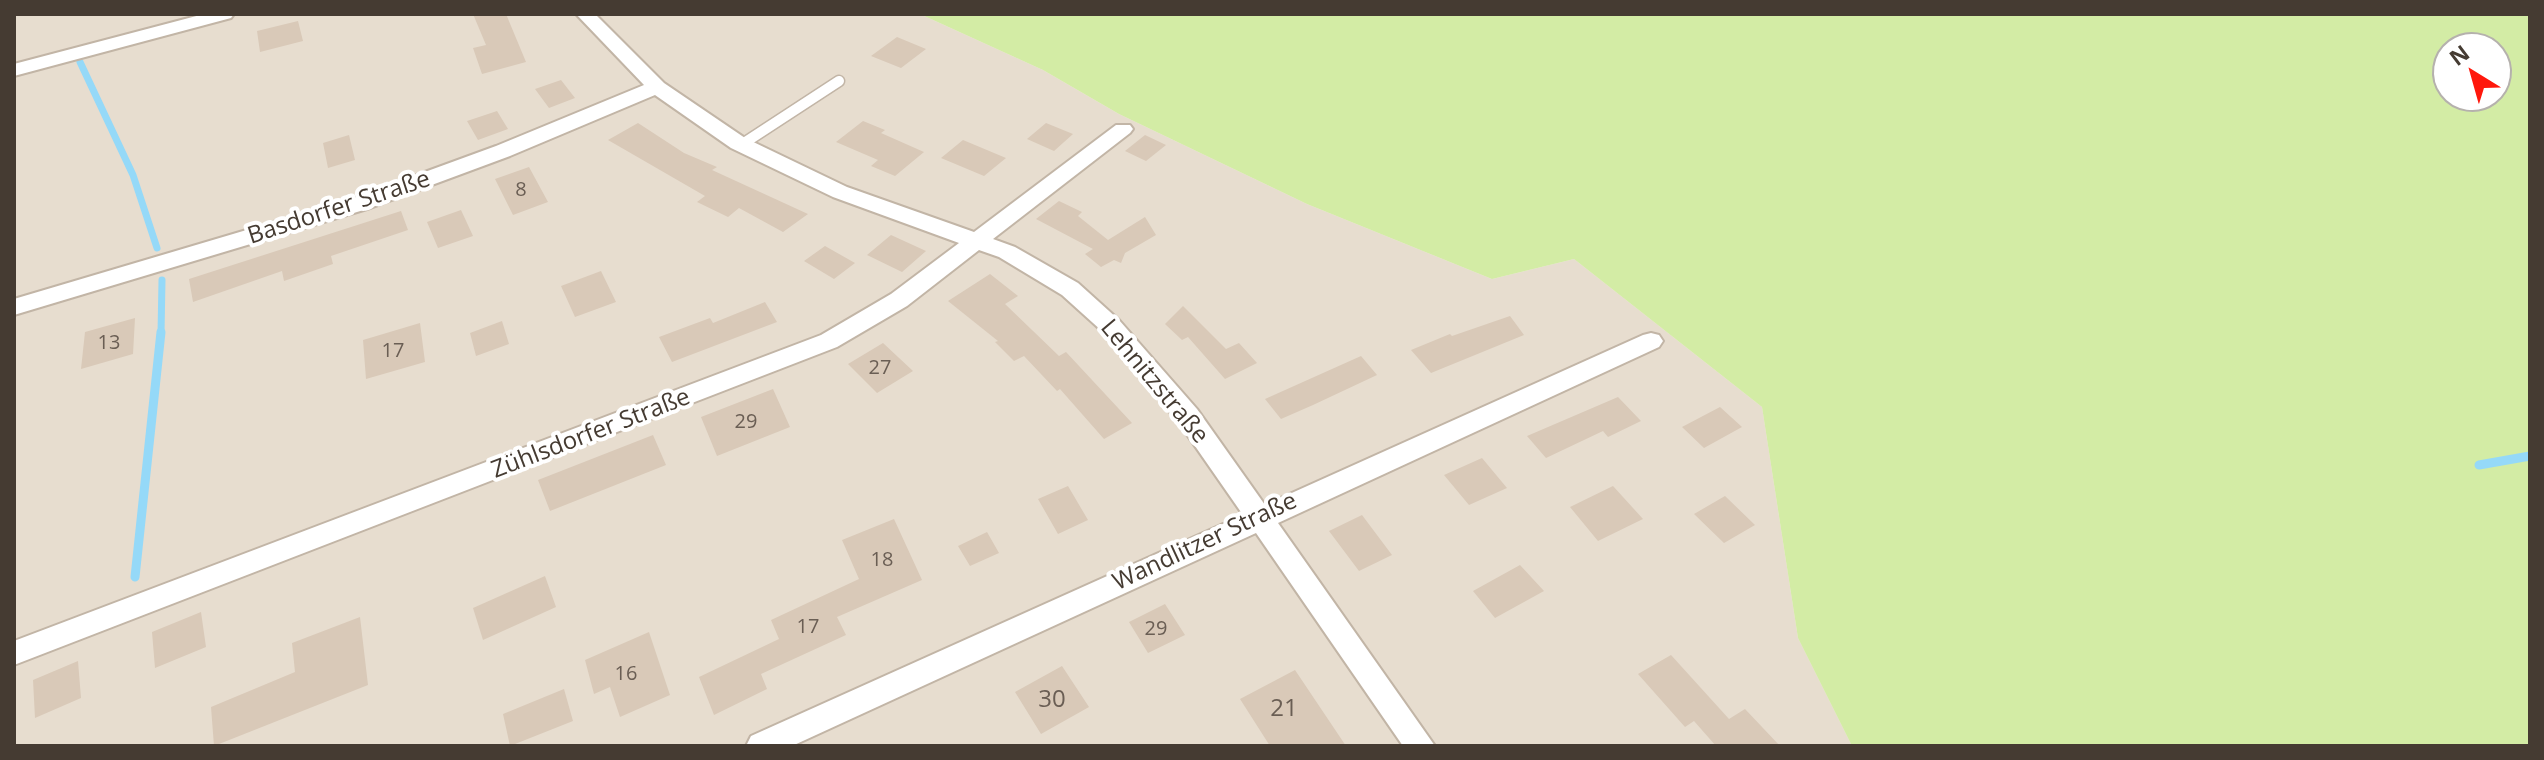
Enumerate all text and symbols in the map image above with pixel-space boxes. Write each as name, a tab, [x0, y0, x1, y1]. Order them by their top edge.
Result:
north arrow	[2432, 32, 2512, 112]
text: N	[2443, 37, 2475, 72]
street label: Basdorfer Straße	[244, 165, 434, 251]
house number: 8	[515, 178, 527, 202]
street label: Lehnitzstraße	[1094, 314, 1214, 450]
house number: 13	[98, 331, 120, 355]
house number: 17	[382, 339, 404, 363]
house number: 27	[869, 356, 891, 380]
street label: Zühlsdorfer Straße	[488, 383, 694, 485]
house number: 29	[735, 410, 757, 434]
street label: Wandlitzer Straße	[1108, 487, 1302, 597]
house number: 18	[871, 548, 893, 572]
house number: 17	[797, 615, 819, 639]
house number: 29	[1145, 617, 1167, 641]
house number: 16	[615, 662, 637, 686]
house number: 30	[1038, 686, 1066, 714]
house number: 21	[1270, 695, 1298, 723]

